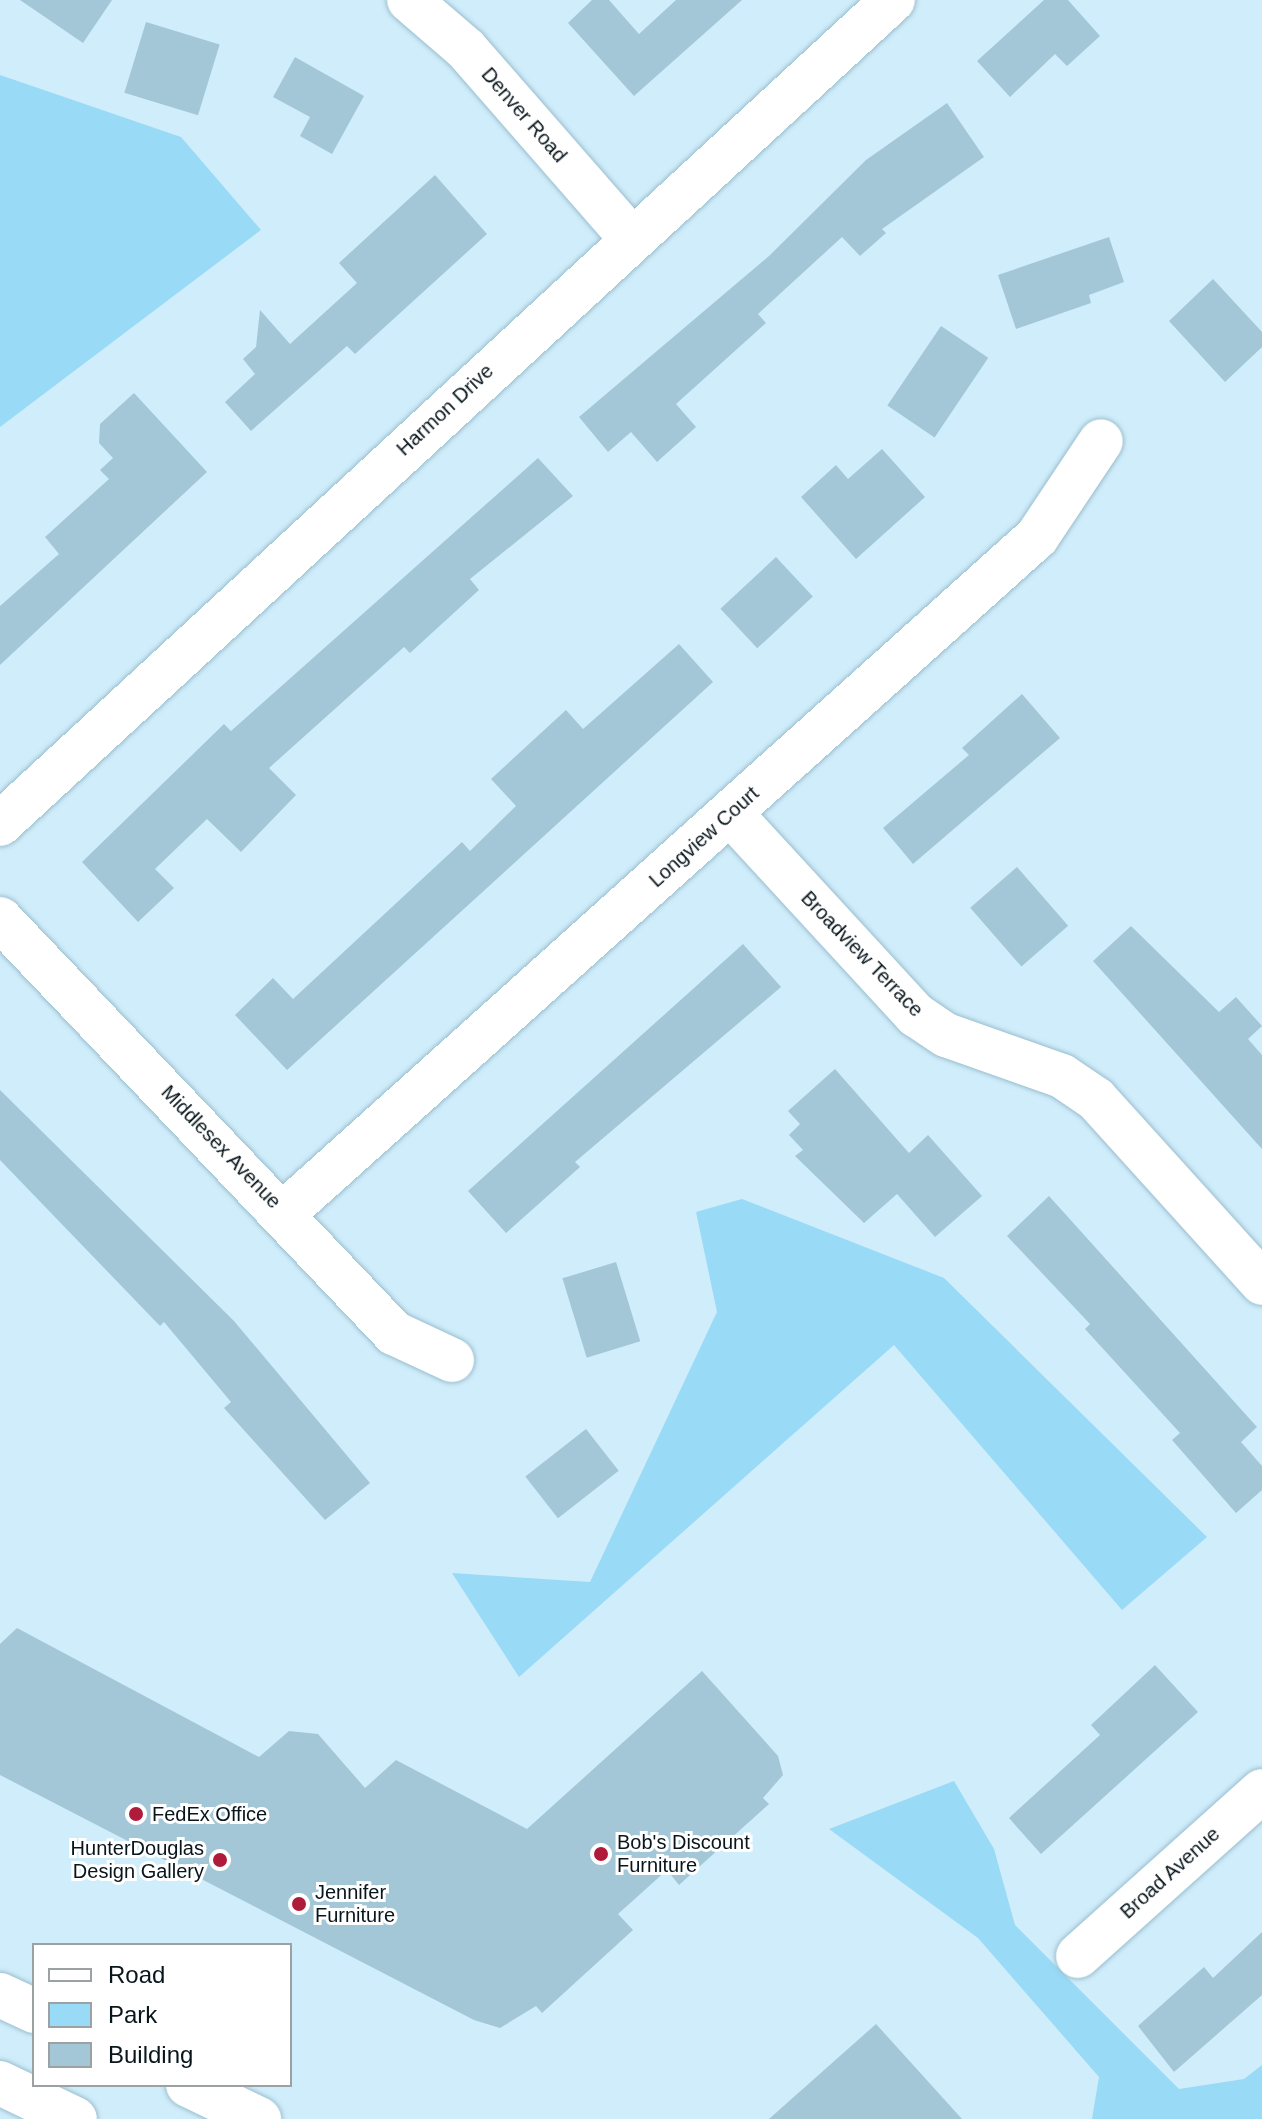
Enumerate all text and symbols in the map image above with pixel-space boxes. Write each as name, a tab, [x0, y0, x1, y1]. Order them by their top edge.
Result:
street label: Denver Road	[476, 63, 572, 167]
street label: Harmon Drive	[392, 359, 498, 461]
street label: Longview Court	[644, 782, 764, 892]
street label: Broadview Terrace	[796, 886, 928, 1022]
street label: Middlesex Avenue	[156, 1080, 286, 1214]
place label: FedEx Office	[152, 1802, 267, 1826]
marker: FedEx Office	[127, 1805, 145, 1823]
street label: Broad Avenue	[1115, 1822, 1225, 1924]
place label: Bob's Discount Furniture	[617, 1830, 750, 1877]
place label: HunterDouglas Design Gallery	[71, 1836, 204, 1883]
marker: Bob's Discount Furniture	[592, 1845, 610, 1863]
marker: HunterDouglas Design Gallery	[211, 1851, 229, 1869]
place label: Jennifer Furniture	[315, 1880, 395, 1927]
marker: Jennifer Furniture	[290, 1895, 308, 1913]
legend	[32, 1943, 292, 2087]
text: Road	[108, 1961, 165, 1988]
text: Park	[108, 2001, 157, 2028]
text: Building	[108, 2041, 193, 2068]

